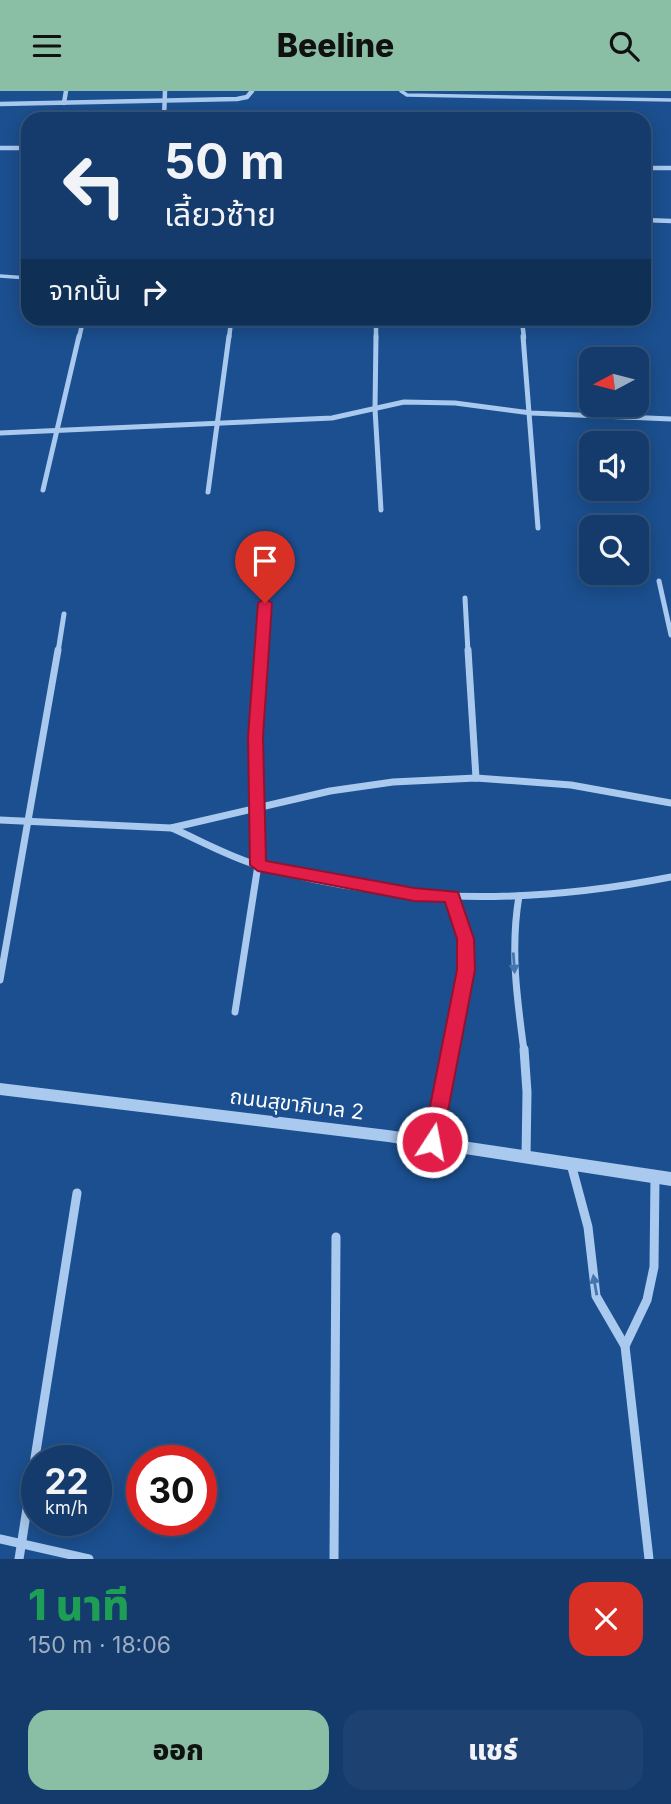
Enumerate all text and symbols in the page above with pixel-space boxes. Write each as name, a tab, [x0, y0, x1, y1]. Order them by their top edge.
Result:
text: Beeline	[277, 26, 394, 65]
icon: menu	[28, 27, 66, 65]
icon: search	[605, 27, 643, 65]
text: 50 m	[164, 132, 285, 191]
icon: left	[49, 140, 140, 231]
text: เลี้ยวซ้าย	[164, 195, 276, 234]
icon: right	[135, 273, 173, 311]
text: จากนั้น	[49, 275, 121, 306]
north arrow	[579, 347, 649, 417]
map controls	[579, 347, 649, 585]
button: sound	[579, 431, 649, 501]
button: search	[579, 515, 649, 585]
pin	[235, 531, 295, 603]
icon: arrive	[246, 542, 284, 580]
one-way arrow	[509, 953, 520, 975]
street label: ถนนสุขาภิบาล 2	[228, 1083, 366, 1126]
position arrow	[395, 1105, 469, 1179]
one-way arrow	[589, 1274, 600, 1296]
speed limit sign: 30	[126, 1445, 217, 1536]
text: 22	[44, 1460, 89, 1502]
text: km/h	[45, 1497, 88, 1518]
text: 1 นาที	[28, 1579, 129, 1630]
button: close	[569, 1582, 643, 1656]
text: 150 m · 18:06	[28, 1631, 171, 1659]
button: ออก	[28, 1710, 329, 1790]
button: แชร์	[343, 1710, 643, 1790]

